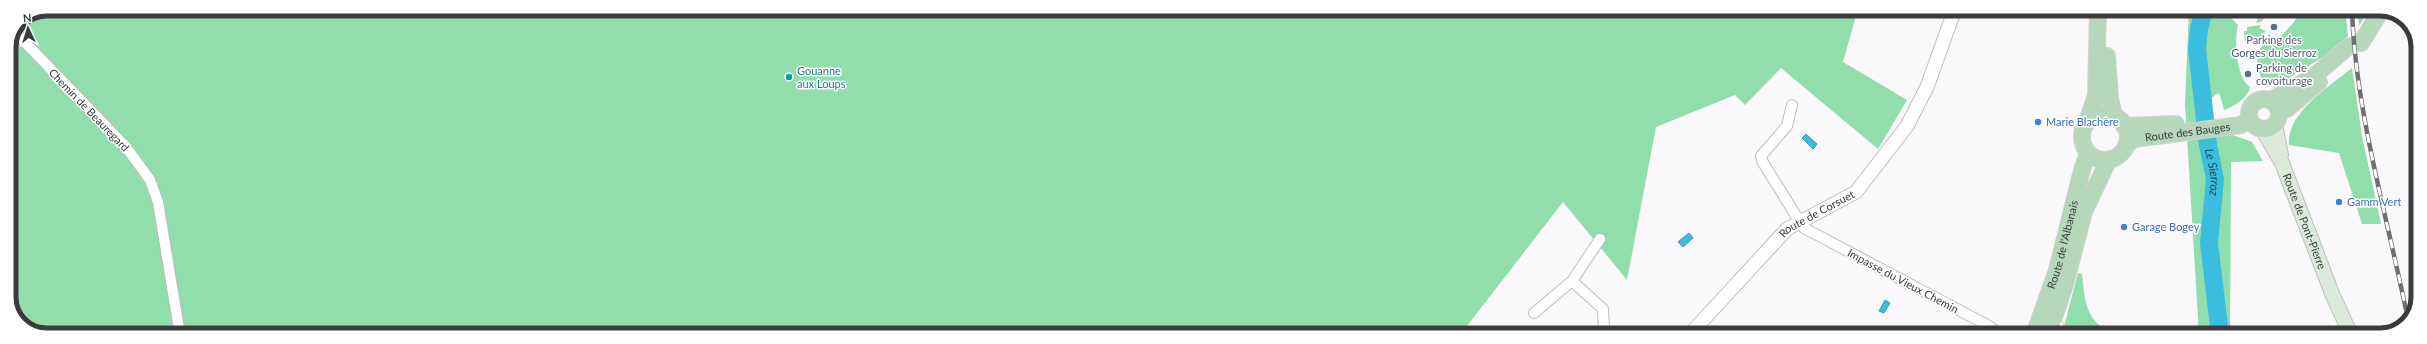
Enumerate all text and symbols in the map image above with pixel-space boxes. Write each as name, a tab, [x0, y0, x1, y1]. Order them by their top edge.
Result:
north arrow	[8, 8, 48, 48]
text: N	[23, 11, 32, 24]
marker: Parking des Gorges du Sierroz	[2269, 22, 2279, 32]
place label: Parking des Gorges du Sierroz	[2231, 33, 2317, 59]
place label: Parking de covoiturage	[2256, 61, 2313, 87]
place label: Gouanne aux Loups	[797, 64, 846, 90]
street label: Chemin de Beauregard	[47, 66, 132, 154]
marker: Parking de covoiturage	[2243, 69, 2253, 79]
marker: Gouanne aux Loups	[784, 72, 794, 82]
place label: Marie Blachère	[2046, 115, 2119, 128]
marker: Marie Blachère	[2033, 117, 2043, 127]
street label: Route des Bauges	[2144, 119, 2231, 144]
water label: Le Sierroz	[2202, 147, 2223, 197]
street label: Route de Pont-Pierre	[2281, 171, 2329, 271]
street label: Route de Corsuet	[1776, 187, 1856, 240]
place label: Gamm Vert	[2347, 195, 2401, 208]
marker: Gamm Vert	[2334, 197, 2344, 207]
street label: Route de l'Albanais	[2044, 199, 2080, 290]
place label: Garage Bogey	[2132, 220, 2200, 233]
marker: Garage Bogey	[2119, 222, 2129, 232]
street label: Impasse du Vieux Chemin	[1845, 246, 1961, 315]

